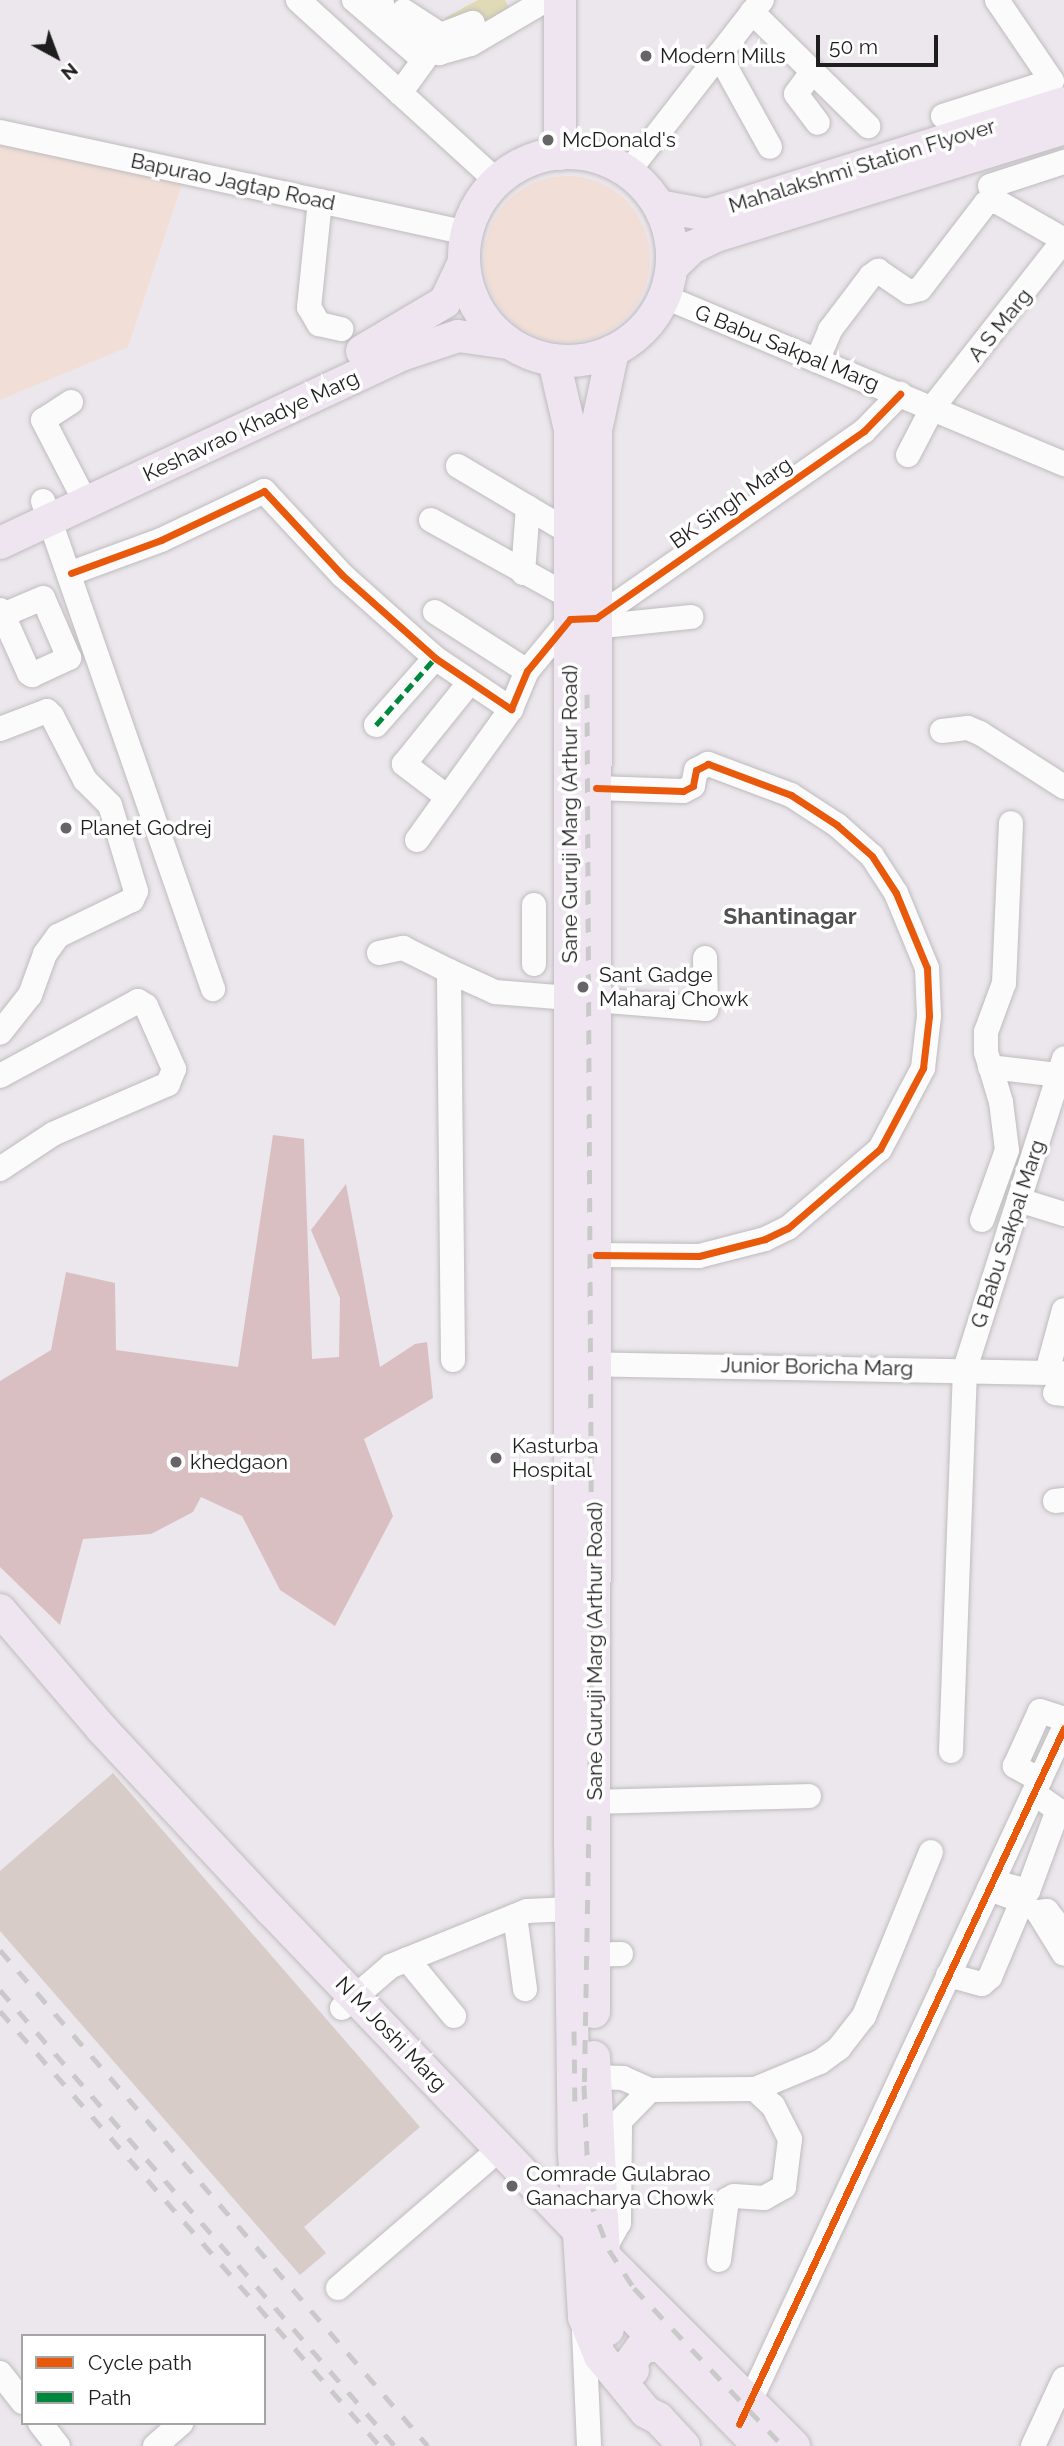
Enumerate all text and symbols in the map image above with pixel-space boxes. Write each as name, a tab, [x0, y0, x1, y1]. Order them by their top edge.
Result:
north arrow	[21, 21, 91, 91]
scale bar	[819, 21, 942, 65]
text: 50 m	[829, 34, 878, 59]
place label: Modern Mills	[660, 43, 786, 69]
marker: Modern Mills	[638, 48, 654, 64]
text: N	[57, 59, 82, 85]
street label: Mahalakshmi Station Flyover	[726, 113, 998, 219]
place label: McDonald's	[562, 127, 676, 153]
marker: McDonald's	[540, 132, 556, 148]
street label: Bapurao Jagtap Road	[128, 148, 338, 216]
street label: A S Marg	[963, 283, 1037, 367]
street label: G Babu Sakpal Marg	[691, 299, 883, 397]
street label: Keshavrao Khadye Marg	[139, 365, 363, 487]
street label: BK Singh Marg	[665, 452, 797, 554]
street label: Sane Guruji Marg (Arthur Road)	[557, 665, 583, 963]
place label: Planet Godrej	[80, 815, 212, 841]
marker: Planet Godrej	[58, 820, 74, 836]
district label: Shantinagar	[723, 902, 857, 930]
place label: Sant Gadge Maharaj Chowk	[599, 962, 748, 1012]
marker: Sant Gadge Maharaj Chowk	[573, 977, 593, 997]
street label: G Babu Sakpal Marg	[966, 1136, 1050, 1332]
street label: Junior Boricha Marg	[720, 1353, 914, 1381]
place label: Kasturba Hospital	[512, 1433, 598, 1483]
marker: Kasturba Hospital	[486, 1448, 506, 1468]
place label: khedgaon	[190, 1449, 288, 1475]
marker: khedgaon	[168, 1454, 184, 1470]
street label: Sane Guruji Marg (Arthur Road)	[582, 1502, 608, 1800]
street label: N M Joshi Marg	[330, 1971, 452, 2097]
place label: Comrade Gulabrao Ganacharya Chowk	[526, 2161, 714, 2211]
marker: Comrade Gulabrao Ganacharya Chowk	[504, 2178, 520, 2194]
legend	[21, 2334, 266, 2425]
text: Cycle path	[88, 2350, 192, 2375]
text: Path	[88, 2385, 132, 2410]

